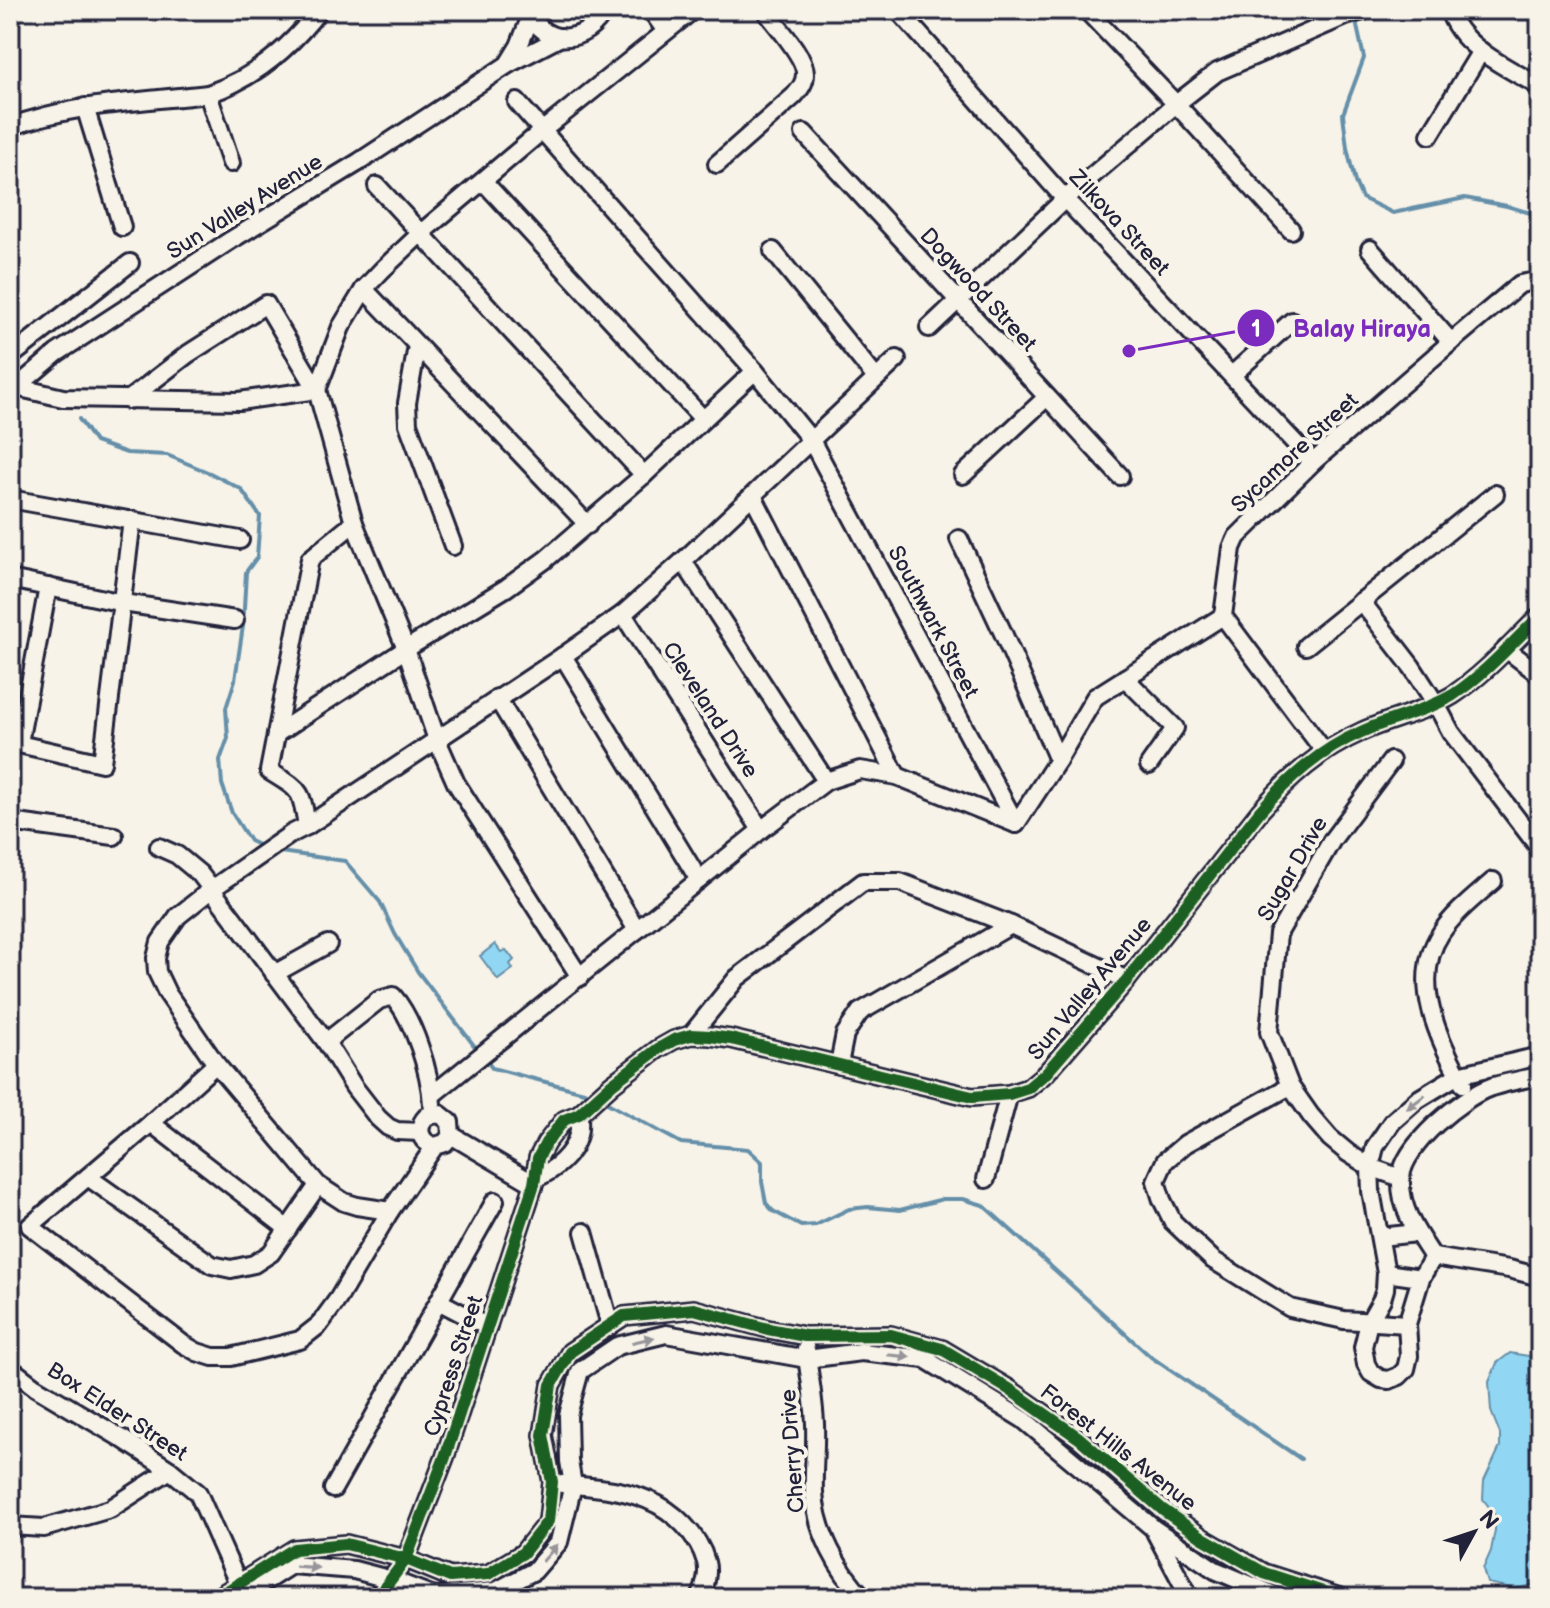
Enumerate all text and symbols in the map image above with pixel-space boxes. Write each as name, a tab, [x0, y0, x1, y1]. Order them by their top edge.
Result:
street label: Sun Valley Avenue	[162, 148, 328, 266]
street label: Zilkova Street	[1062, 164, 1175, 282]
street label: Dogwood Street	[914, 223, 1042, 358]
callout: Balay Hiraya	[1236, 304, 1447, 352]
text: 1	[1251, 315, 1261, 344]
text: Balay Hiraya	[1293, 315, 1431, 344]
street label: Sycamore Street	[1226, 387, 1364, 519]
street label: Southwark Street	[882, 541, 985, 703]
street label: Cleveland Drive	[656, 637, 764, 783]
street label: Sugar Drive	[1252, 812, 1334, 926]
street label: Sun Valley Avenue	[1022, 912, 1158, 1066]
one-way arrow	[1406, 1094, 1427, 1110]
street label: Cypress Street	[419, 1292, 490, 1440]
one-way arrow	[630, 1333, 655, 1346]
one-way arrow	[887, 1350, 912, 1363]
street label: Box Elder Street	[42, 1357, 192, 1468]
street label: Forest Hills Avenue	[1035, 1379, 1201, 1517]
street label: Cherry Drive	[775, 1388, 811, 1514]
north arrow	[1434, 1492, 1514, 1572]
text: N	[1473, 1505, 1504, 1535]
one-way arrow	[540, 1543, 558, 1562]
one-way arrow	[295, 1561, 320, 1574]

